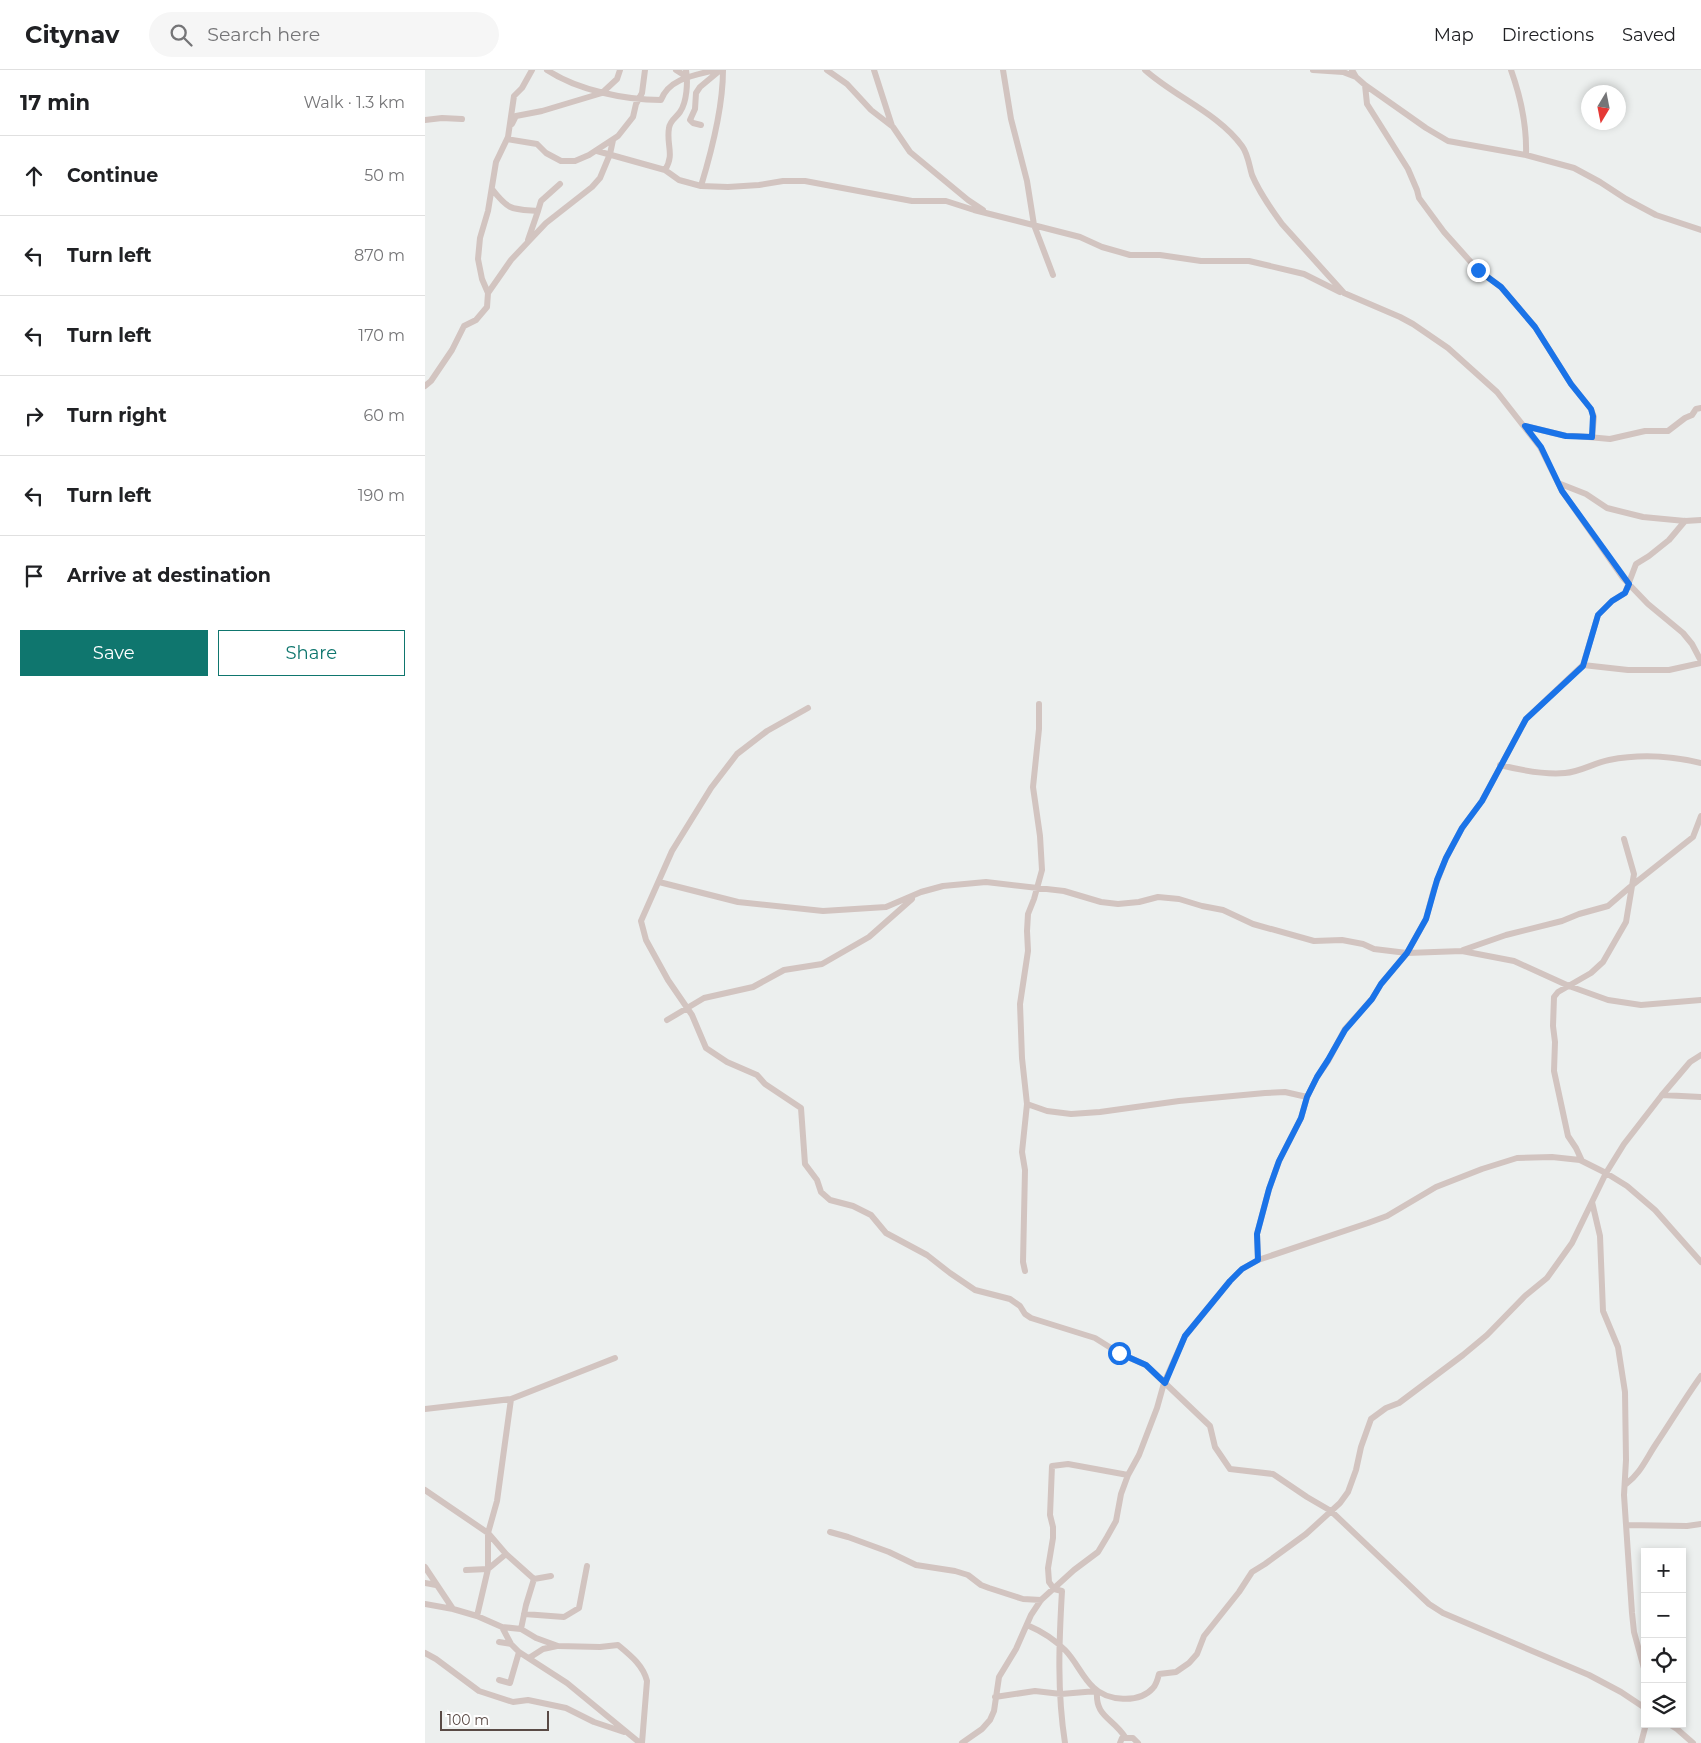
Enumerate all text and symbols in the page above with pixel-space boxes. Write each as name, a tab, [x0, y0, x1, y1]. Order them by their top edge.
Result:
search box	[149, 12, 499, 57]
text: Citynav	[25, 20, 119, 49]
icon: search	[167, 21, 195, 49]
text: Search here	[207, 23, 320, 46]
text: Map	[1434, 24, 1474, 46]
text: Directions	[1502, 24, 1594, 46]
text: Saved	[1622, 24, 1676, 46]
north arrow	[1581, 85, 1626, 130]
text: 17 min	[20, 90, 90, 115]
text: Walk · 1.3 km	[303, 93, 405, 112]
icon: ahead	[20, 162, 48, 190]
text: Continue	[67, 164, 158, 187]
text: 50 m	[364, 166, 405, 185]
icon: left	[20, 242, 48, 270]
text: Turn left	[67, 244, 152, 267]
text: 870 m	[354, 246, 405, 265]
route end	[1467, 259, 1490, 282]
icon: left	[20, 322, 48, 350]
text: Turn left	[67, 324, 152, 347]
text: 170 m	[358, 326, 405, 345]
icon: right	[20, 402, 48, 430]
text: Turn right	[67, 404, 167, 427]
text: 60 m	[363, 406, 405, 425]
icon: left	[20, 482, 48, 510]
text: Turn left	[67, 484, 152, 507]
text: 190 m	[358, 486, 405, 505]
icon: arrive	[20, 562, 48, 590]
text: Arrive at destination	[67, 564, 271, 587]
button: Save	[20, 630, 208, 676]
button: Share	[218, 630, 405, 676]
route start	[1108, 1342, 1131, 1365]
map controls	[1641, 1548, 1686, 1728]
button: +	[1641, 1548, 1686, 1593]
button: −	[1641, 1593, 1686, 1638]
button: locate	[1641, 1638, 1686, 1683]
button: layers	[1641, 1683, 1686, 1728]
scale bar	[440, 1708, 549, 1731]
text: 100 m	[447, 1711, 489, 1729]

